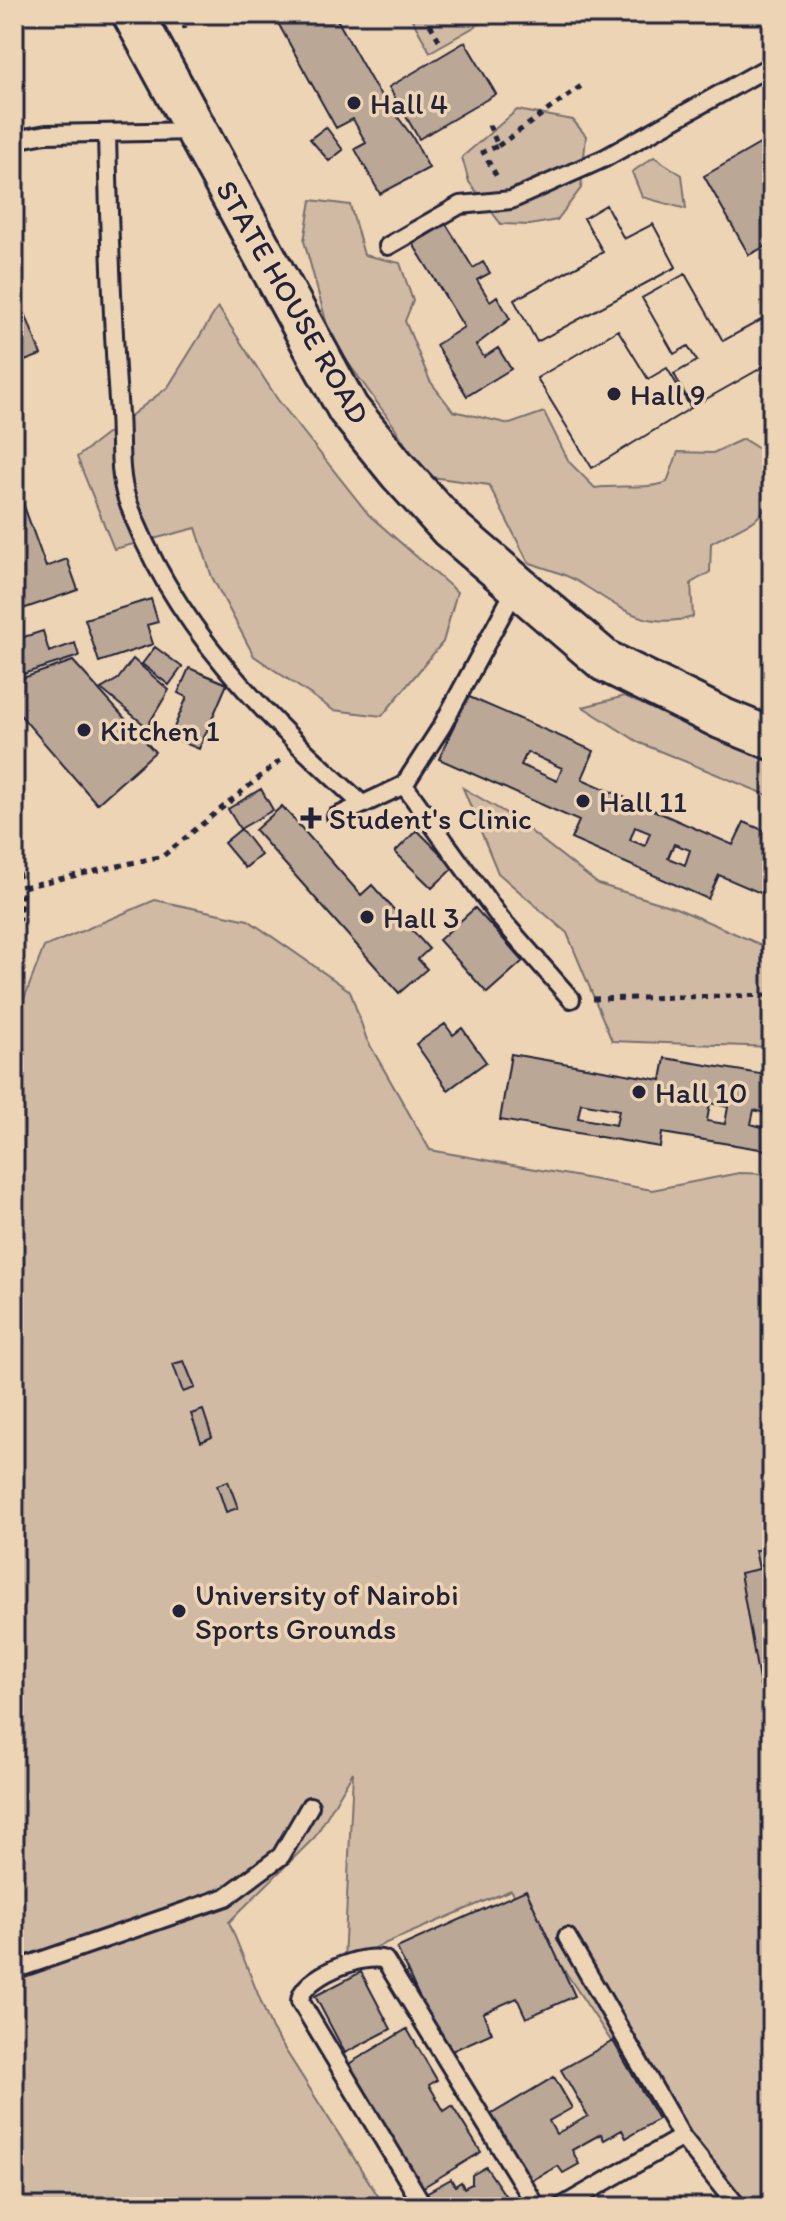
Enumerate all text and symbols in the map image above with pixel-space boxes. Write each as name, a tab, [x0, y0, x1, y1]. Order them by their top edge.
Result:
place label: Hall 4	[370, 85, 448, 122]
marker: Hall 4	[345, 94, 363, 112]
street label: STATE HOUSE ROAD	[208, 174, 378, 430]
place label: Hall 9	[630, 376, 706, 413]
marker: Hall 9	[605, 385, 623, 403]
place label: Kitchen 1	[100, 712, 220, 749]
marker: Kitchen 1	[75, 721, 93, 739]
place label: Hall 11	[599, 783, 687, 820]
marker: Hall 11	[574, 792, 592, 810]
place label: Student's Clinic	[329, 800, 532, 837]
marker: Student's Clinic	[300, 807, 322, 829]
place label: Hall 3	[383, 899, 459, 936]
marker: Hall 3	[358, 908, 376, 926]
place label: Hall 10	[655, 1074, 748, 1111]
marker: Hall 10	[630, 1083, 648, 1101]
place label: University of Nairobi Sports Grounds	[195, 1576, 459, 1647]
marker: University of Nairobi Sports Grounds	[170, 1602, 188, 1620]

